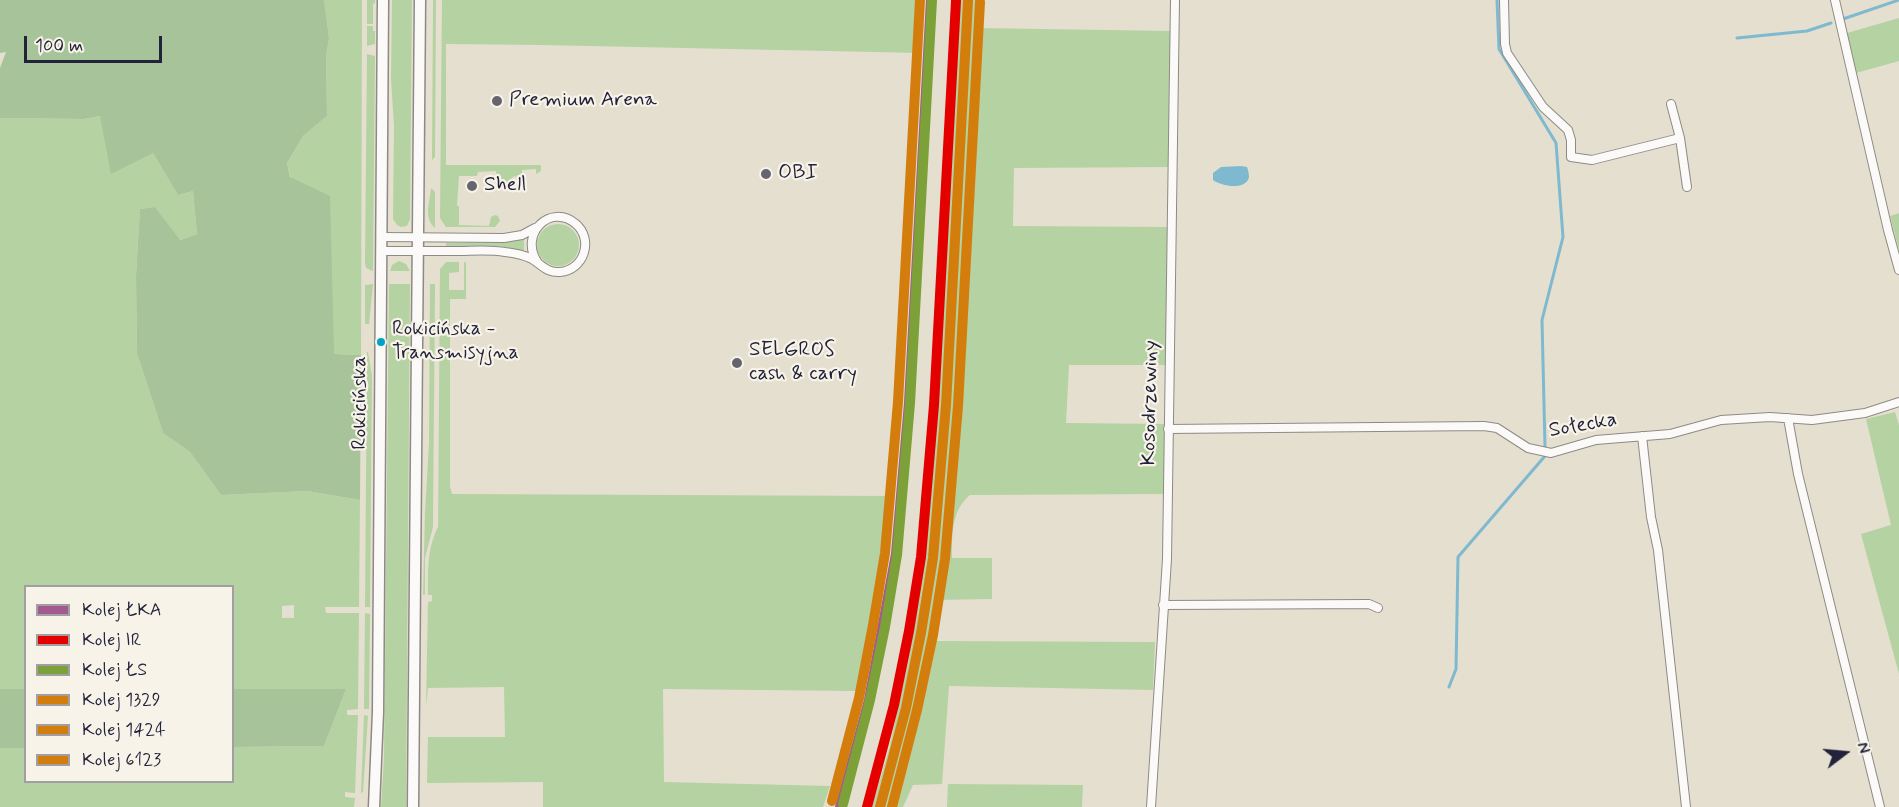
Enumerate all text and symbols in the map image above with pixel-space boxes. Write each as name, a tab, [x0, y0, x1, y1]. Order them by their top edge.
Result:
scale bar	[27, 24, 165, 62]
text: 100 m	[35, 34, 83, 58]
place label: Premium Arena	[509, 88, 657, 114]
marker: Premium Arena	[490, 94, 504, 108]
place label: OBI	[778, 161, 818, 187]
marker: OBI	[759, 167, 773, 181]
place label: Shell	[484, 173, 526, 199]
marker: Shell	[465, 179, 479, 193]
place label: Rokicińska - Transmisyjna	[392, 318, 519, 365]
marker: Rokicińska - Transmisyjna	[375, 336, 387, 348]
place label: SELGROS cash & carry	[749, 338, 857, 388]
street label: Kosodrzewiny	[1137, 340, 1165, 466]
street label: Rokicińska	[348, 356, 374, 450]
marker: SELGROS cash & carry	[730, 356, 744, 370]
street label: Sołecka	[1547, 408, 1619, 444]
legend	[24, 585, 234, 783]
text: Kolej ŁKA	[82, 598, 162, 622]
text: Kolej IR	[82, 628, 141, 652]
text: Kolej ŁS	[82, 658, 147, 682]
text: Kolej 1329	[82, 688, 161, 712]
text: Kolej 1424	[82, 718, 166, 742]
north arrow	[1815, 723, 1875, 783]
text: N	[1851, 740, 1874, 756]
text: Kolej 6123	[82, 748, 161, 772]

